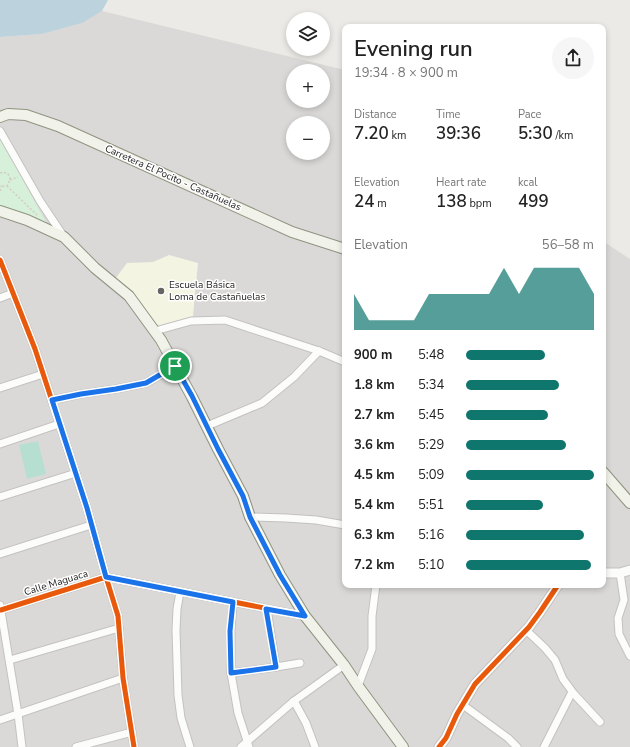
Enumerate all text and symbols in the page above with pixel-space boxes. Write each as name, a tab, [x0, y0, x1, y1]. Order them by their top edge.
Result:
map controls	[286, 12, 330, 160]
button: layers	[286, 12, 330, 56]
text: Evening run	[354, 34, 473, 64]
button: share	[552, 37, 594, 79]
button: +	[286, 64, 330, 108]
text: 19:34 · 8 × 900 m	[354, 64, 458, 82]
text: Distance	[354, 107, 397, 122]
text: Time	[436, 107, 460, 122]
text: Pace	[518, 107, 541, 122]
button: −	[286, 116, 330, 160]
text: 7.20	[354, 122, 389, 145]
text: 39:36	[436, 122, 481, 145]
text: 5:30	[518, 122, 553, 145]
text: km	[389, 128, 406, 143]
text: /km	[553, 128, 573, 143]
street label: Carretera El Pocito - Castañuelas	[103, 142, 244, 215]
text: Elevation	[354, 175, 400, 190]
text: Heart rate	[436, 175, 486, 190]
text: kcal	[518, 175, 538, 190]
text: 24	[354, 190, 374, 213]
text: 138	[436, 190, 467, 213]
text: 499	[518, 190, 549, 213]
text: m	[374, 196, 387, 211]
text: bpm	[467, 196, 492, 211]
text: Elevation	[354, 236, 408, 254]
text: 56–58 m	[542, 236, 594, 254]
place label: Escuela Básica Loma de Castañuelas	[169, 278, 265, 304]
marker: Escuela Básica Loma de Castañuelas	[156, 286, 166, 296]
text: 900 m	[354, 346, 392, 364]
text: 5:48	[418, 346, 444, 364]
pin	[158, 349, 192, 383]
icon: arrive	[164, 355, 186, 377]
text: 1.8 km	[354, 376, 395, 394]
text: 5:34	[418, 376, 444, 394]
text: 2.7 km	[354, 406, 395, 424]
text: 5:45	[418, 406, 444, 424]
text: 3.6 km	[354, 436, 395, 454]
text: 5:29	[418, 436, 444, 454]
text: 4.5 km	[354, 466, 395, 484]
text: 5:09	[418, 466, 444, 484]
text: 5.4 km	[354, 496, 395, 514]
text: 5:51	[418, 496, 444, 514]
text: 6.3 km	[354, 526, 395, 544]
text: 5:16	[418, 526, 444, 544]
text: 7.2 km	[354, 556, 395, 574]
text: 5:10	[418, 556, 444, 574]
street label: Calle Maguaca	[22, 567, 90, 599]

